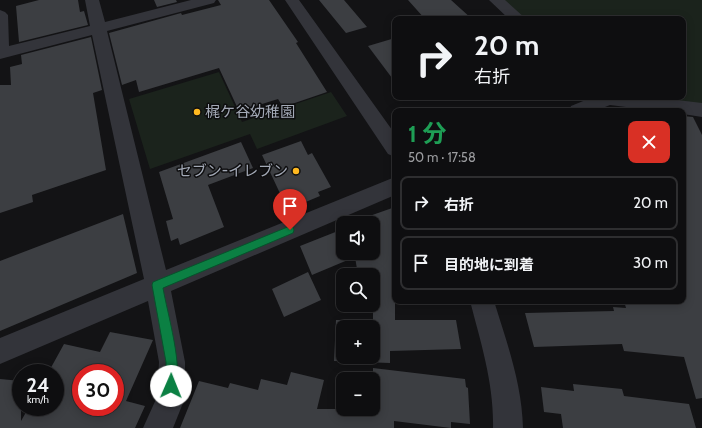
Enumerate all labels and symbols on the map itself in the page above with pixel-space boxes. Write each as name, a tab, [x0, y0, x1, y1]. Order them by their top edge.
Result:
place label: 梶ケ谷幼稚園	[205, 103, 295, 121]
marker: 梶ケ谷幼稚園	[192, 107, 202, 117]
place label: セブン-イレブン	[177, 162, 288, 180]
marker: セブン-イレブン	[291, 166, 301, 176]
pin	[273, 189, 307, 230]
speed limit sign: 30	[72, 364, 124, 416]
position arrow	[150, 365, 192, 407]

